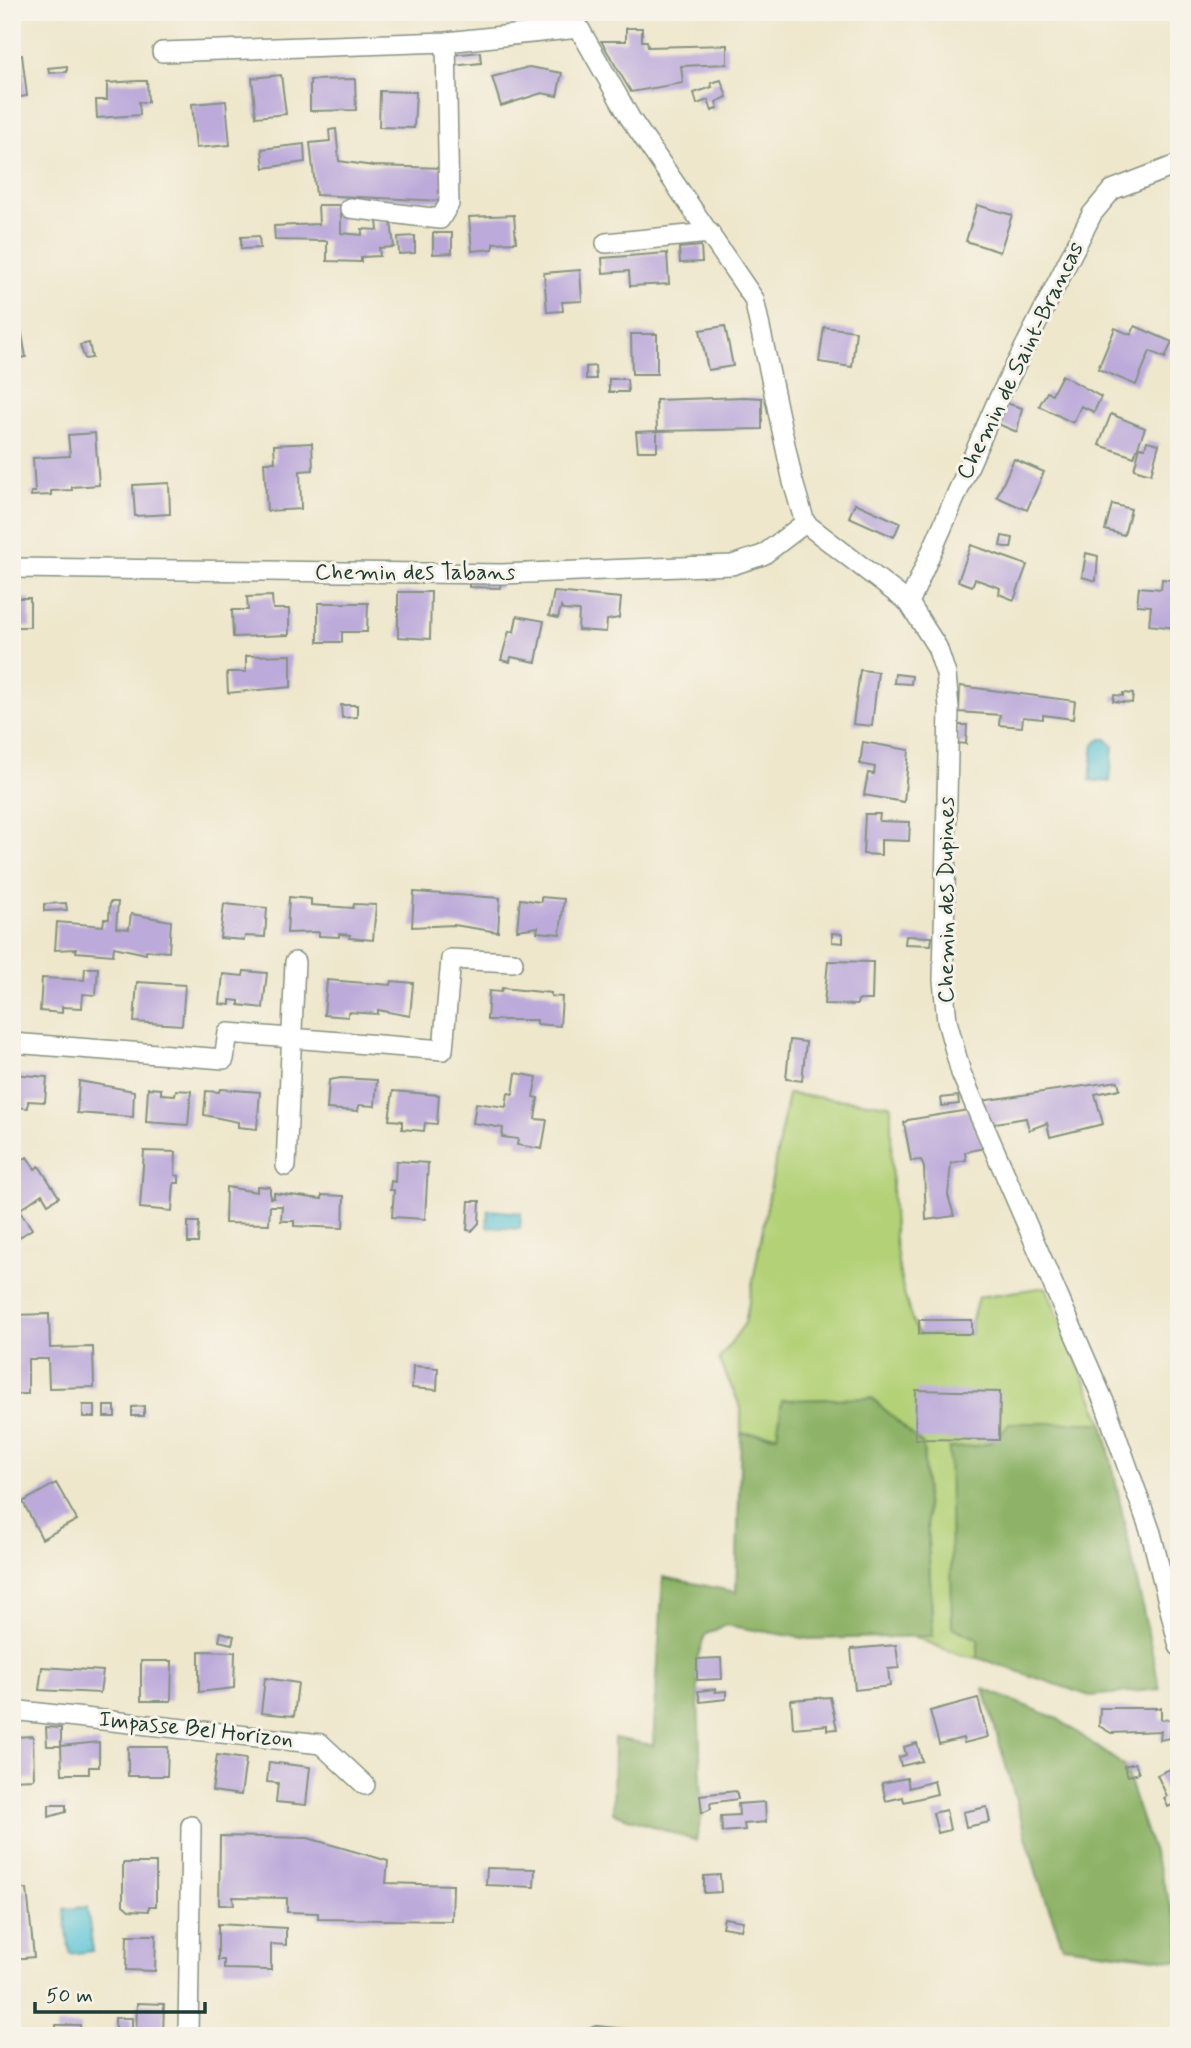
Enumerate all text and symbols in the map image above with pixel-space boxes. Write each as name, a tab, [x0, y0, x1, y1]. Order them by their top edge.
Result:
street label: Chemin de Saint-Brancas	[950, 237, 1092, 485]
street label: Chemin des Tabans	[315, 558, 515, 588]
street label: Chemin des Dupines	[932, 797, 962, 1003]
street label: Impasse Bel Horizon	[97, 1705, 295, 1755]
scale bar	[35, 1971, 205, 2015]
text: 50 m	[46, 1982, 93, 2010]

